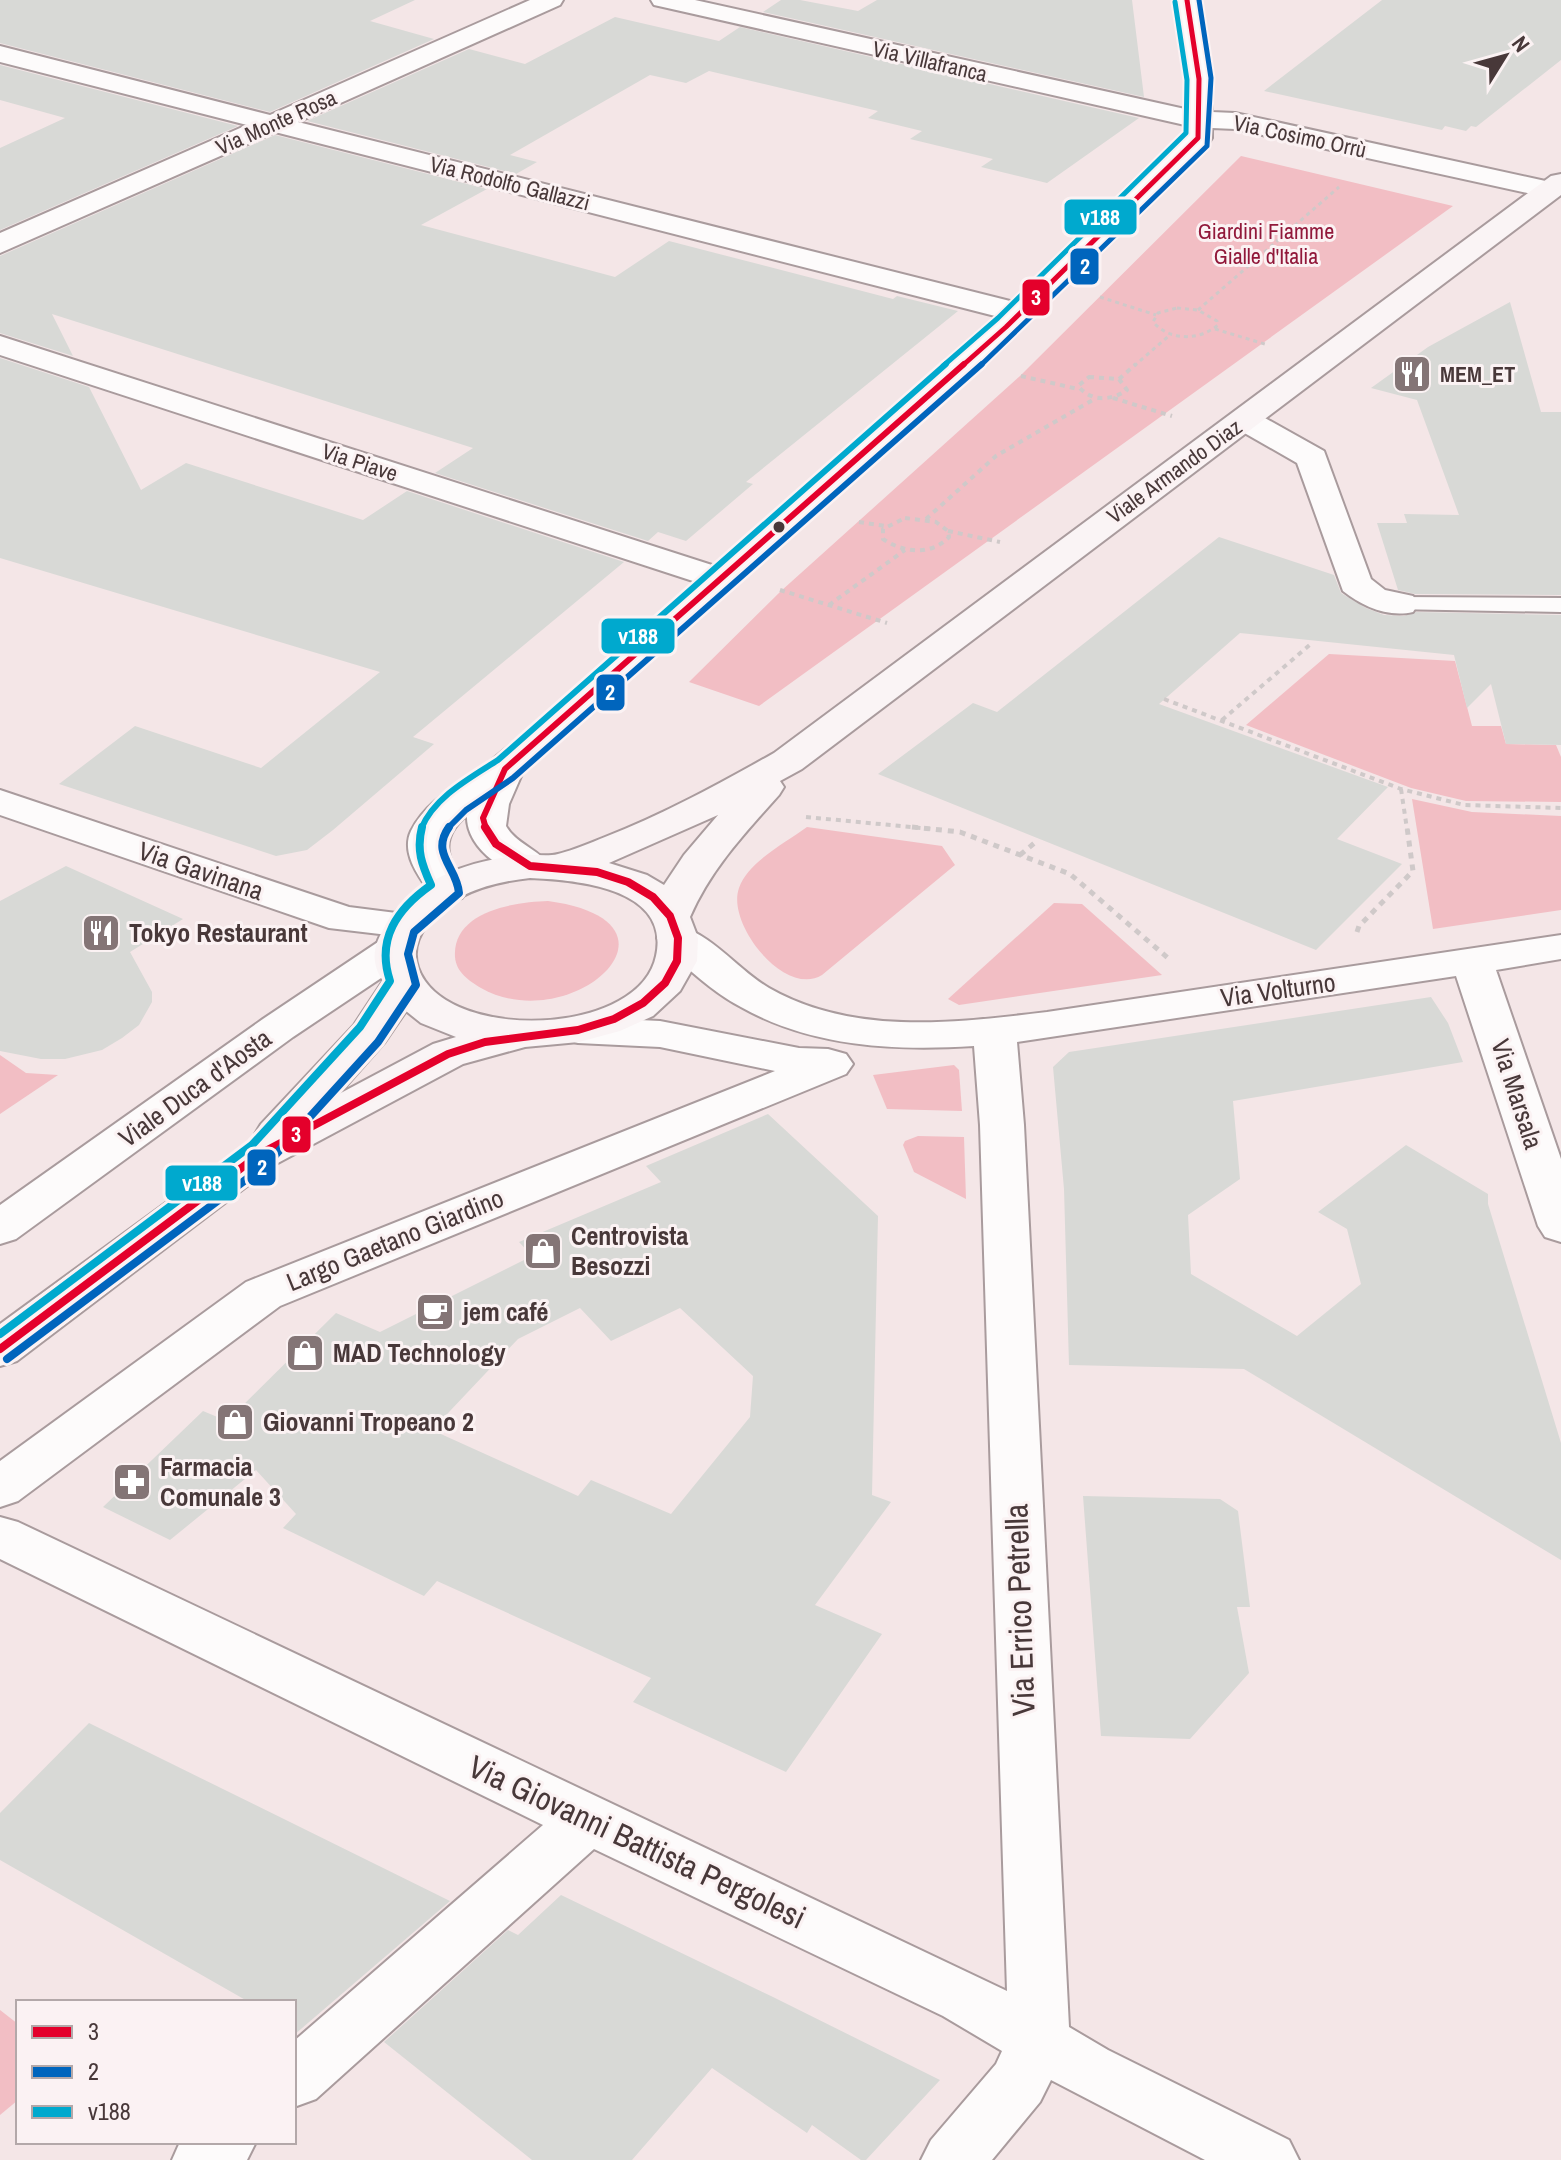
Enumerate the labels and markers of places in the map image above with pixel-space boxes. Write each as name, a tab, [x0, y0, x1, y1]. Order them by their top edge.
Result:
restaurant icon: MEM_ET	[1391, 353, 1433, 395]
place label: MEM_ET	[1440, 359, 1515, 389]
unlabelled marker	[771, 519, 787, 535]
restaurant icon: Tokyo Restaurant	[80, 912, 122, 954]
place label: Tokyo Restaurant	[129, 915, 308, 950]
place label: Centrovista Besozzi	[571, 1218, 688, 1283]
shop icon: Centrovista Besozzi	[522, 1230, 564, 1272]
cafe icon: jem café	[414, 1291, 456, 1333]
place label: jem café	[462, 1294, 548, 1329]
shop icon: MAD Technology	[284, 1332, 326, 1374]
place label: MAD Technology	[333, 1335, 506, 1370]
shop icon: Giovanni Tropeano 2	[214, 1401, 256, 1443]
place label: Giovanni Tropeano 2	[263, 1404, 474, 1439]
place label: Farmacia Comunale 3	[160, 1449, 281, 1514]
pharmacy icon: Farmacia Comunale 3	[111, 1461, 153, 1503]

